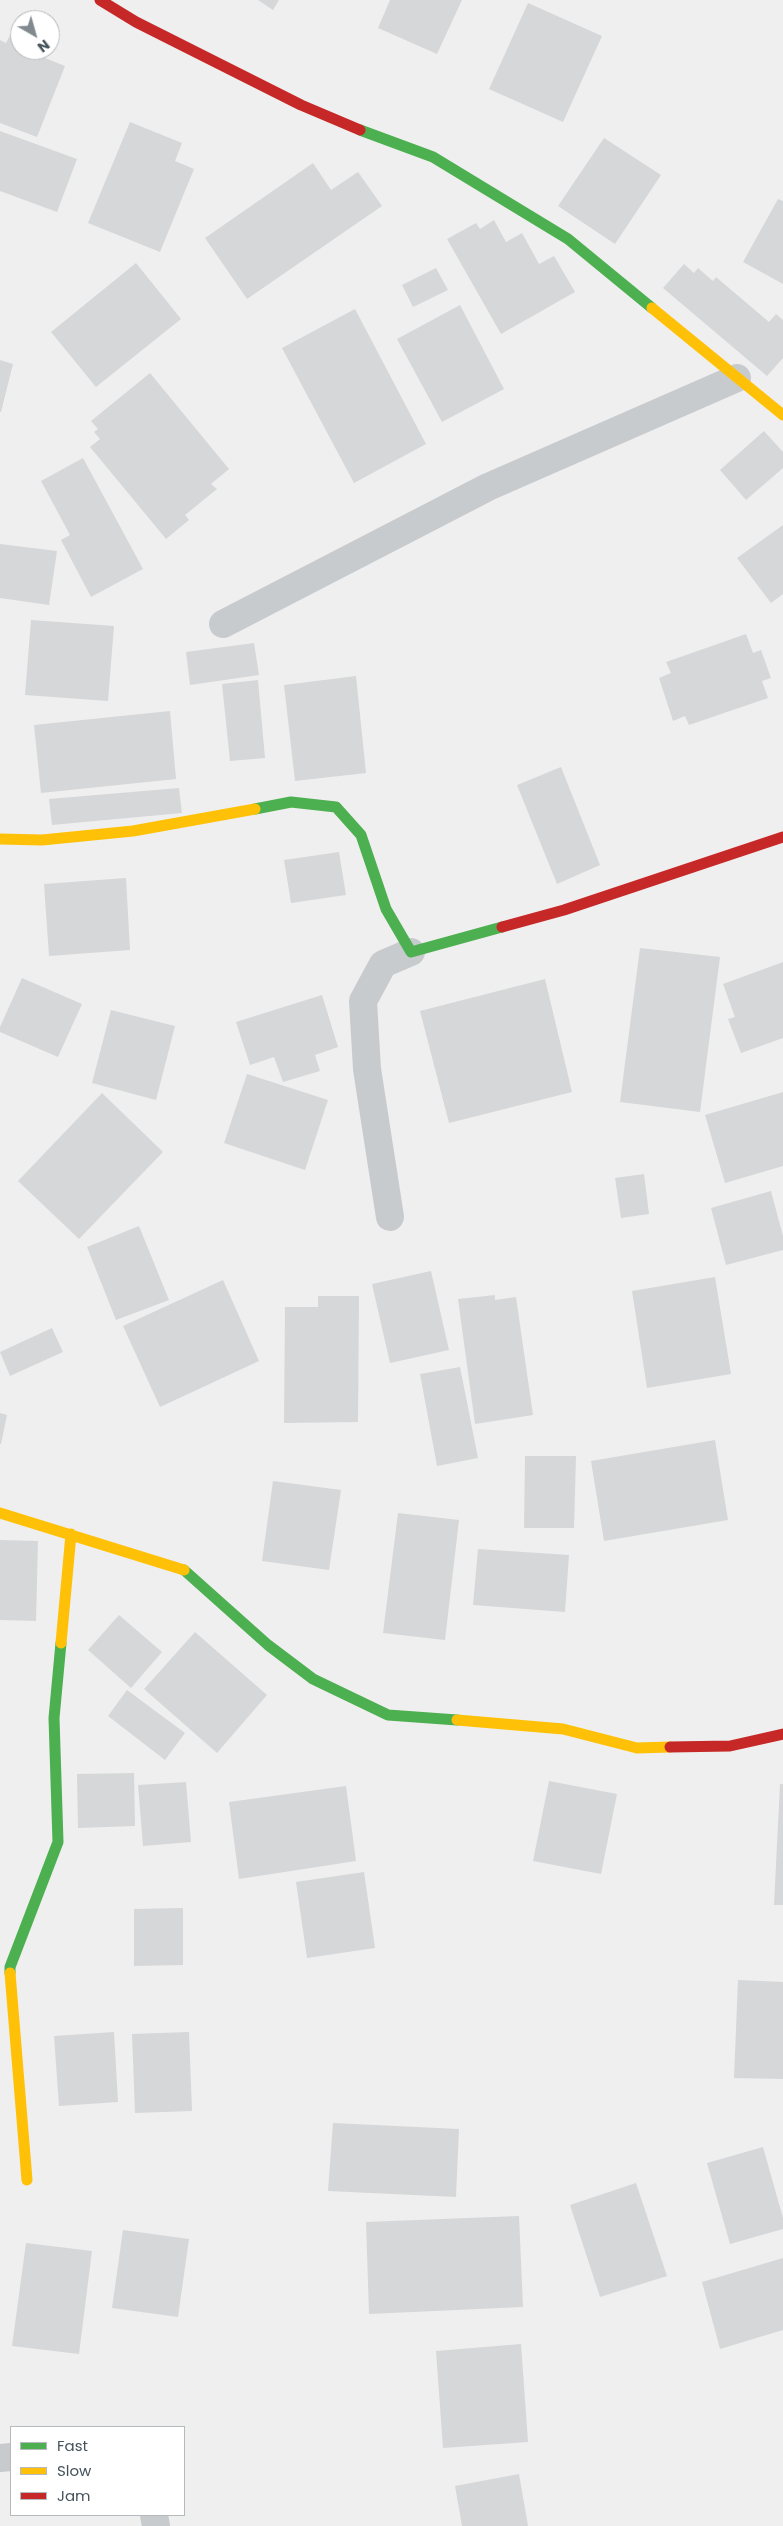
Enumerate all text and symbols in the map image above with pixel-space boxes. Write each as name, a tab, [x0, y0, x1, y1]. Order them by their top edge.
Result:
north arrow	[10, 10, 60, 60]
text: N	[33, 35, 54, 57]
legend	[10, 2426, 185, 2516]
text: Fast	[57, 2435, 88, 2456]
text: Slow	[57, 2460, 91, 2481]
text: Jam	[57, 2485, 91, 2506]

